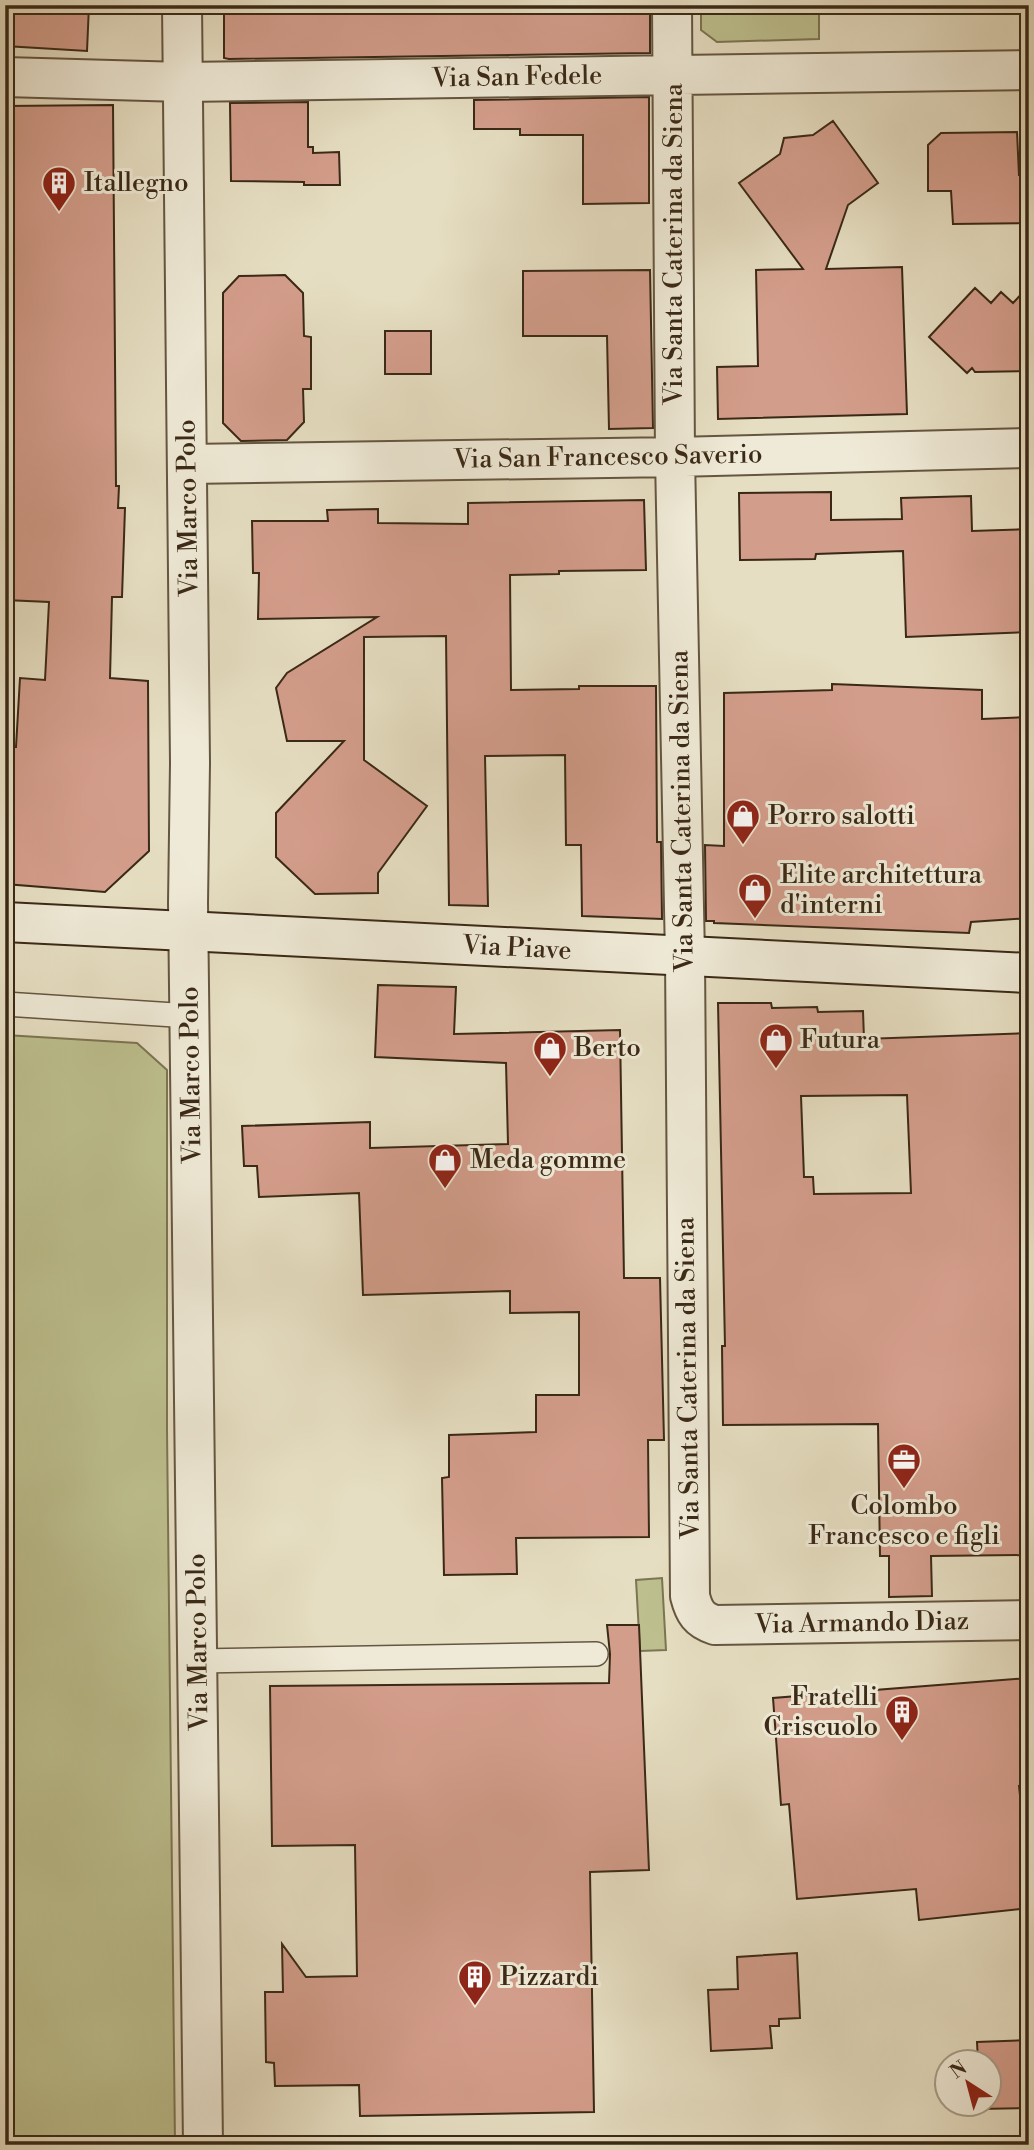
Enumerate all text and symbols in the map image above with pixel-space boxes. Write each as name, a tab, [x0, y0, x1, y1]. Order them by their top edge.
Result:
street label: Via San Fedele	[431, 60, 602, 95]
street label: Via Santa Caterina da Siena	[658, 82, 690, 406]
building icon: Itallegno	[40, 164, 78, 213]
place label: Itallegno	[84, 167, 189, 199]
street label: Via Marco Polo	[170, 419, 206, 598]
street label: Via San Francesco Saverio	[452, 438, 763, 476]
street label: Via Santa Caterina da Siena	[663, 649, 701, 973]
shop icon: Porro salotti	[724, 797, 762, 846]
place label: Porro salotti	[768, 800, 915, 832]
place label: Elite architettura d'interni	[780, 859, 983, 921]
shop icon: Elite architettura d'interni	[736, 871, 774, 920]
street label: Via Piave	[461, 929, 572, 967]
street label: Via Marco Polo	[173, 986, 209, 1165]
shop icon: Futura	[757, 1021, 795, 1070]
place label: Futura	[800, 1024, 881, 1056]
shop icon: Berto	[531, 1029, 569, 1078]
place label: Berto	[573, 1032, 641, 1064]
shop icon: Meda gomme	[426, 1141, 464, 1190]
place label: Meda gomme	[470, 1144, 626, 1176]
street label: Via Santa Caterina da Siena	[669, 1216, 707, 1540]
office icon: Colombo Francesco e figli	[885, 1441, 923, 1490]
place label: Colombo Francesco e figli	[808, 1490, 1000, 1552]
street label: Via Marco Polo	[180, 1553, 216, 1732]
street label: Via Armando Diaz	[754, 1605, 969, 1641]
place label: Fratelli Criscuolo	[764, 1681, 878, 1743]
building icon: Fratelli Criscuolo	[883, 1693, 921, 1742]
building icon: Pizzardi	[456, 1958, 494, 2007]
place label: Pizzardi	[500, 1961, 599, 1993]
north arrow	[932, 2048, 1002, 2118]
text: N	[945, 2056, 972, 2084]

